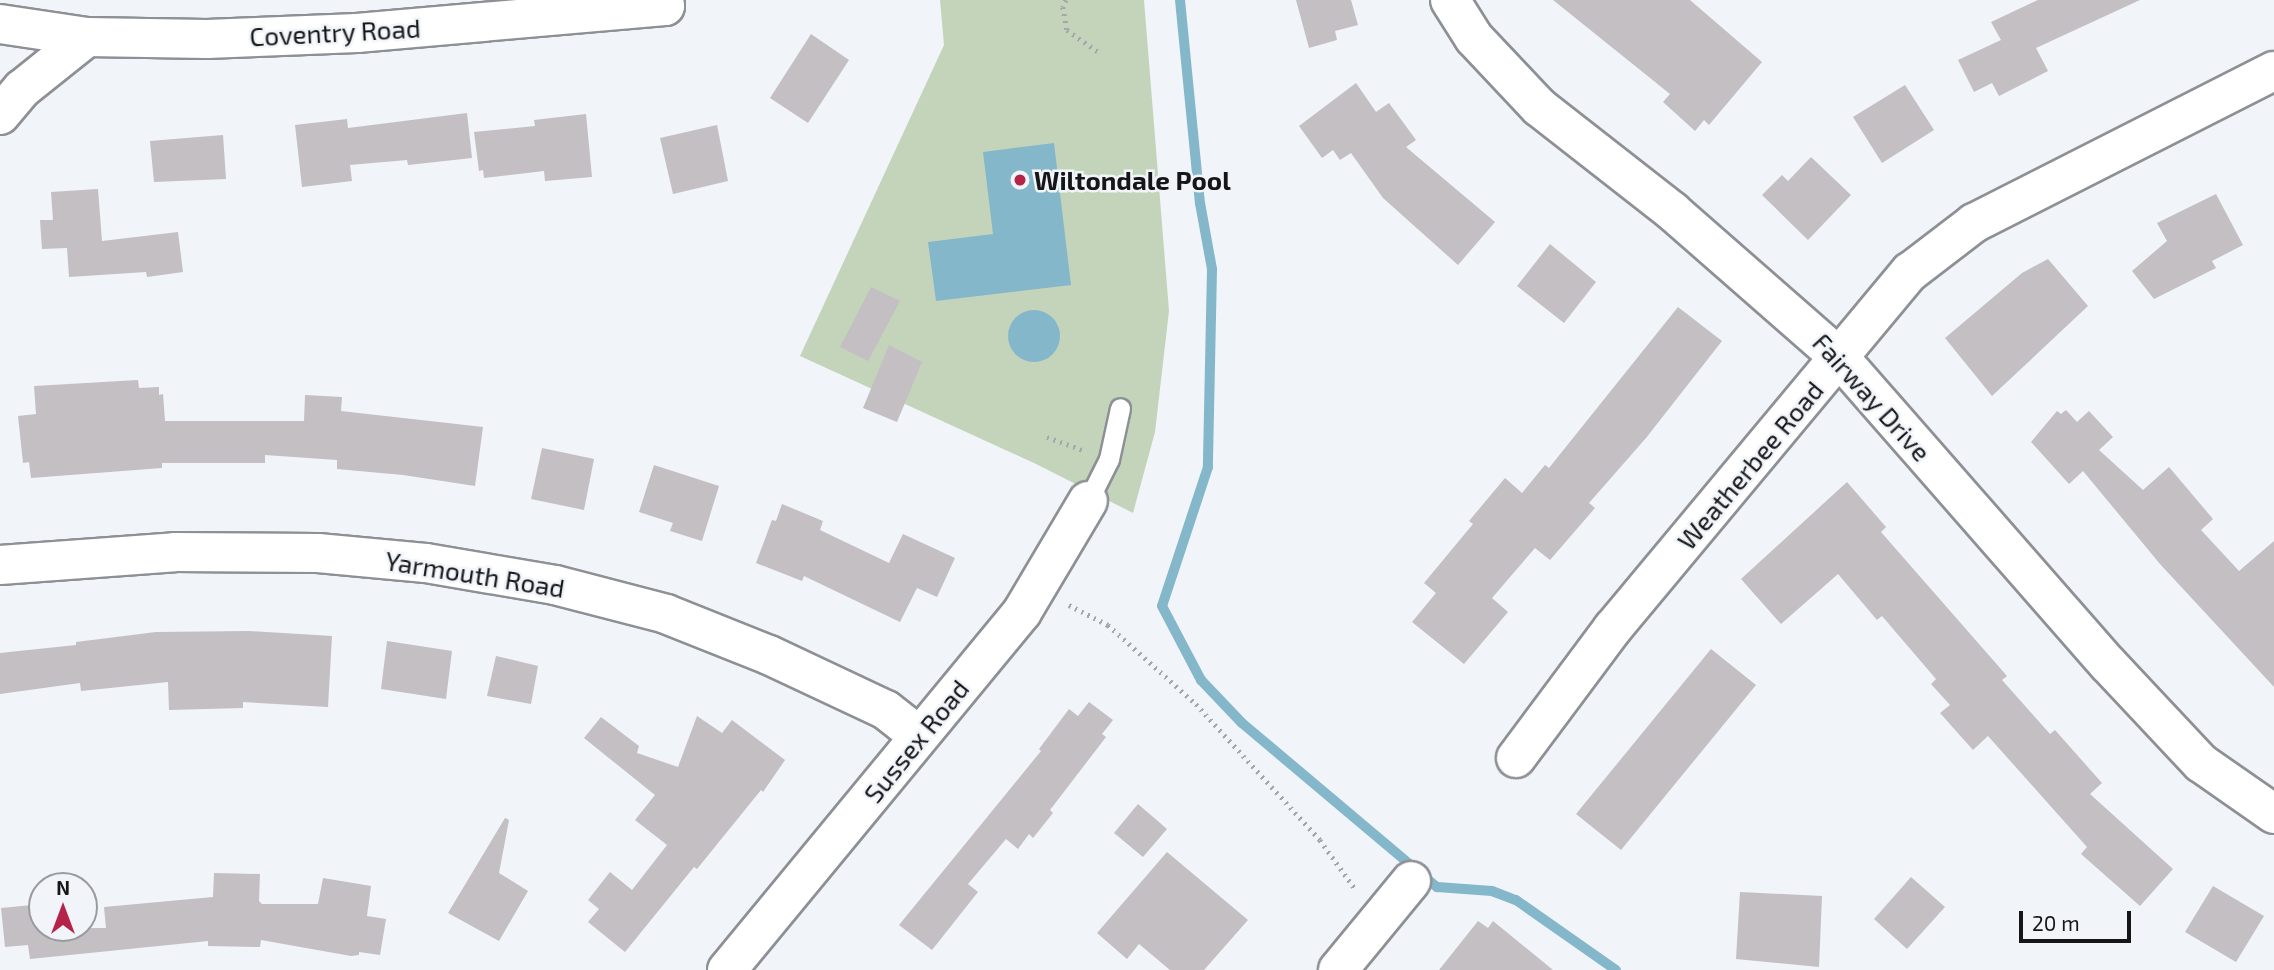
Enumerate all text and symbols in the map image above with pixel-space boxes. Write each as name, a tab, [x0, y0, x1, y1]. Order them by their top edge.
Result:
street label: Coventry Road	[248, 12, 422, 52]
place label: Wiltondale Pool	[1034, 164, 1231, 196]
marker: Wiltondale Pool	[1012, 172, 1028, 188]
street label: Fairway Drive	[1806, 327, 1938, 467]
street label: Weatherbee Road	[1670, 374, 1830, 556]
street label: Yarmouth Road	[383, 544, 567, 604]
street label: Sussex Road	[857, 673, 975, 809]
north arrow	[28, 872, 98, 942]
text: N	[56, 876, 70, 899]
scale bar	[2022, 897, 2134, 941]
text: 20 m	[2032, 910, 2080, 935]

